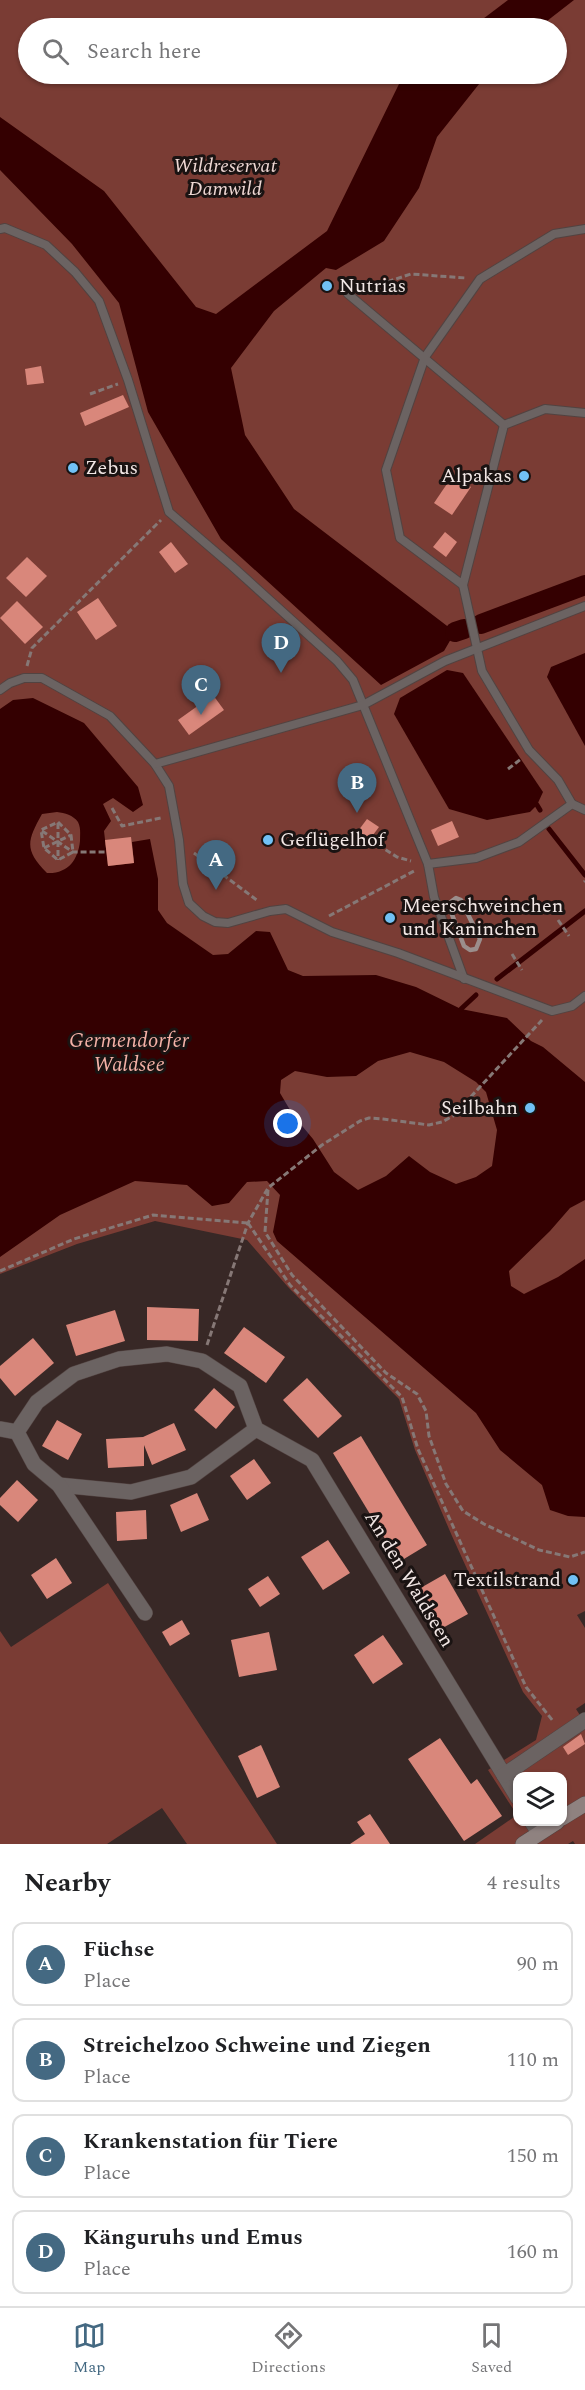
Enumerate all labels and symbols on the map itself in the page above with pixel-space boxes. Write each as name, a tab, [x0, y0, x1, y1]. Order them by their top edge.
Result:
park label: Wildreservat Damwild	[173, 151, 277, 204]
place label: Nutrias	[339, 271, 406, 301]
marker: Nutrias	[320, 279, 334, 293]
place label: Zebus	[85, 453, 138, 483]
marker: Zebus	[66, 461, 80, 475]
place label: Alpakas	[441, 461, 512, 491]
marker: Alpakas	[517, 469, 531, 483]
pin: D	[262, 624, 300, 673]
pin: C	[182, 666, 220, 715]
pin: B	[338, 764, 376, 813]
place label: Geflügelhof	[280, 825, 387, 855]
marker: Geflügelhof	[261, 833, 275, 847]
pin: A	[196, 840, 236, 890]
place label: Meerschweinchen und Kaninchen	[402, 891, 563, 944]
marker: Meerschweinchen und Kaninchen	[383, 911, 397, 925]
water label: Germendorfer Waldsee	[69, 1025, 190, 1081]
place label: Seilbahn	[441, 1093, 518, 1123]
marker: Seilbahn	[523, 1101, 537, 1115]
your location	[273, 1109, 302, 1138]
street label: An den Waldseen	[356, 1505, 462, 1653]
place label: Textilstrand	[453, 1565, 561, 1595]
marker: Textilstrand	[566, 1573, 580, 1587]

